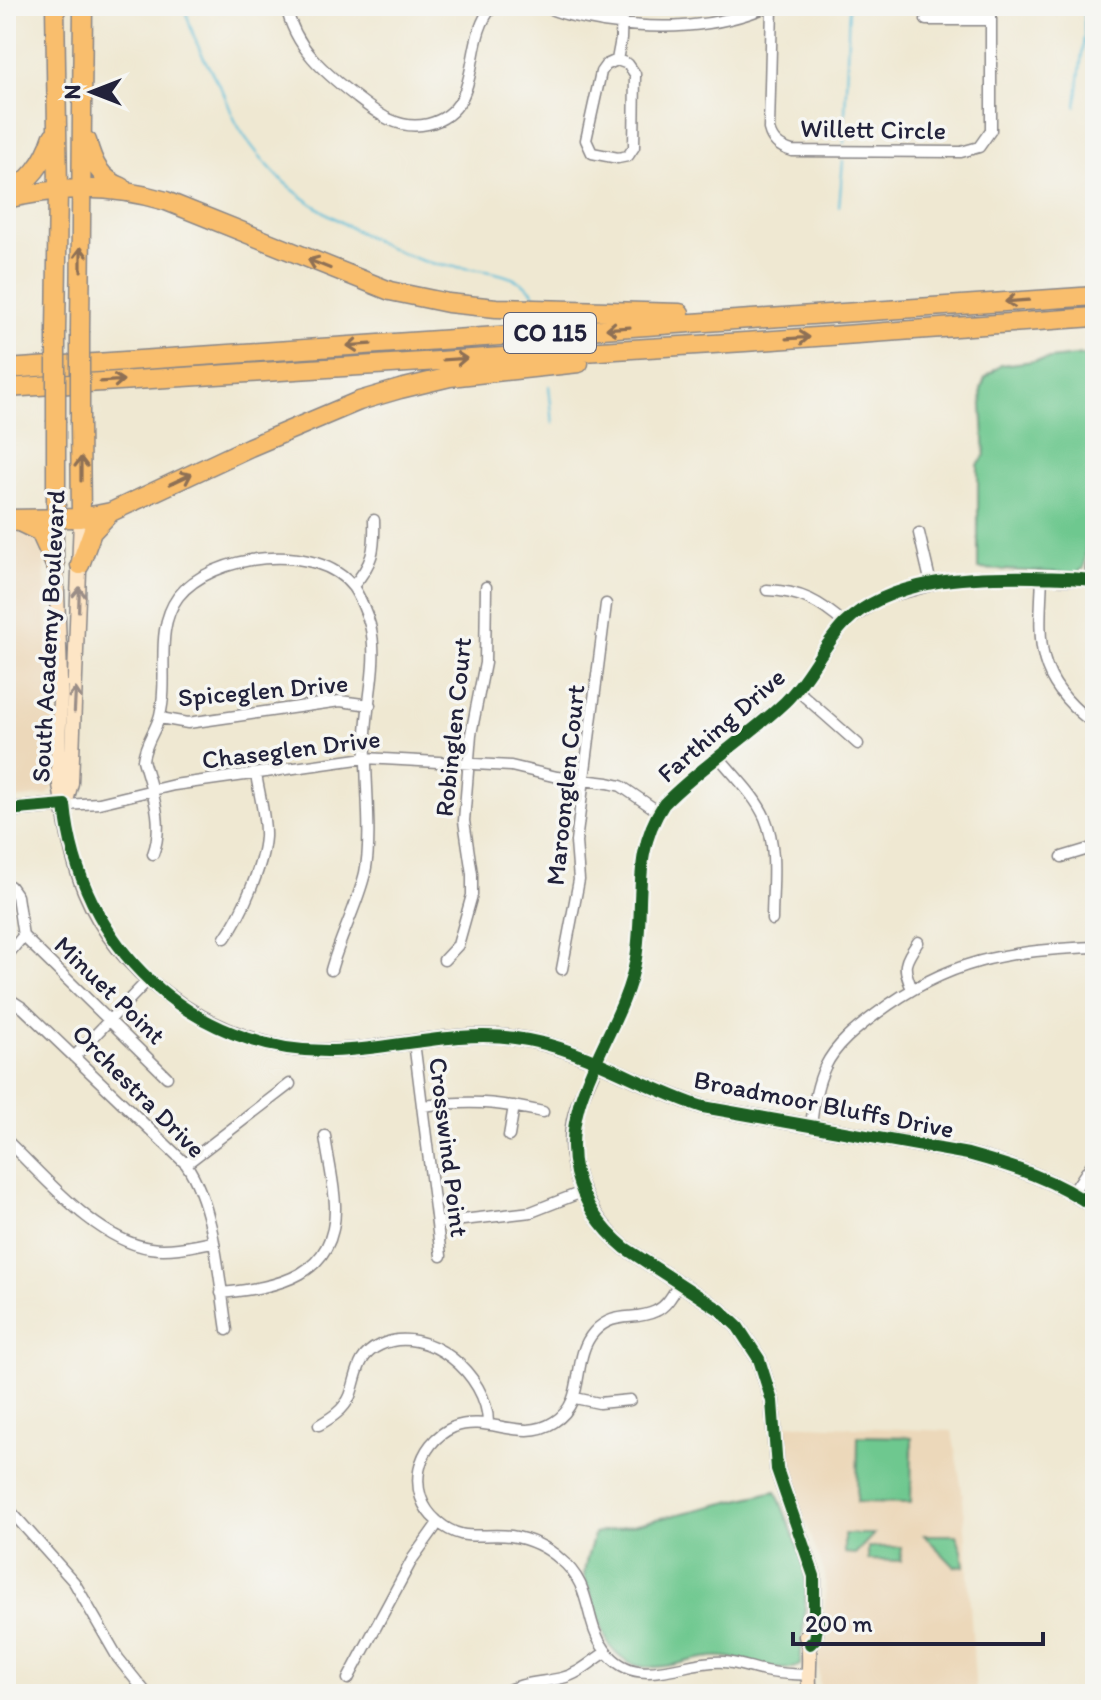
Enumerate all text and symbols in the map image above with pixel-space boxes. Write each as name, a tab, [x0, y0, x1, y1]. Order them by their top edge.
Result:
north arrow	[52, 52, 132, 132]
text: N	[59, 85, 86, 99]
street label: Willett Circle	[800, 112, 946, 146]
one-way arrow	[73, 246, 89, 273]
one-way arrow	[307, 255, 332, 270]
one-way arrow	[1004, 294, 1031, 309]
road number: CO 115	[504, 313, 596, 353]
one-way arrow	[605, 321, 632, 336]
one-way arrow	[784, 330, 811, 345]
one-way arrow	[346, 338, 373, 353]
one-way arrow	[441, 351, 468, 366]
one-way arrow	[98, 373, 125, 388]
one-way arrow	[73, 456, 89, 483]
one-way arrow	[169, 471, 193, 486]
street label: South Academy Boulevard	[24, 488, 72, 783]
one-way arrow	[72, 586, 87, 613]
street label: Robinglen Court	[428, 636, 478, 818]
street label: Farthing Drive	[651, 661, 791, 789]
street label: Spiceglen Drive	[177, 667, 349, 713]
street label: Maroonglen Court	[539, 683, 591, 887]
one-way arrow	[67, 687, 82, 714]
street label: Chaseglen Drive	[200, 722, 382, 776]
street label: Minuet Point	[48, 929, 173, 1051]
street label: Orchestra Drive	[65, 1017, 213, 1165]
street label: Crosswind Point	[422, 1055, 476, 1239]
street label: Broadmoor Bluffs Drive	[691, 1063, 957, 1145]
scale bar	[793, 1596, 1043, 1646]
text: 200 m	[805, 1609, 873, 1638]

